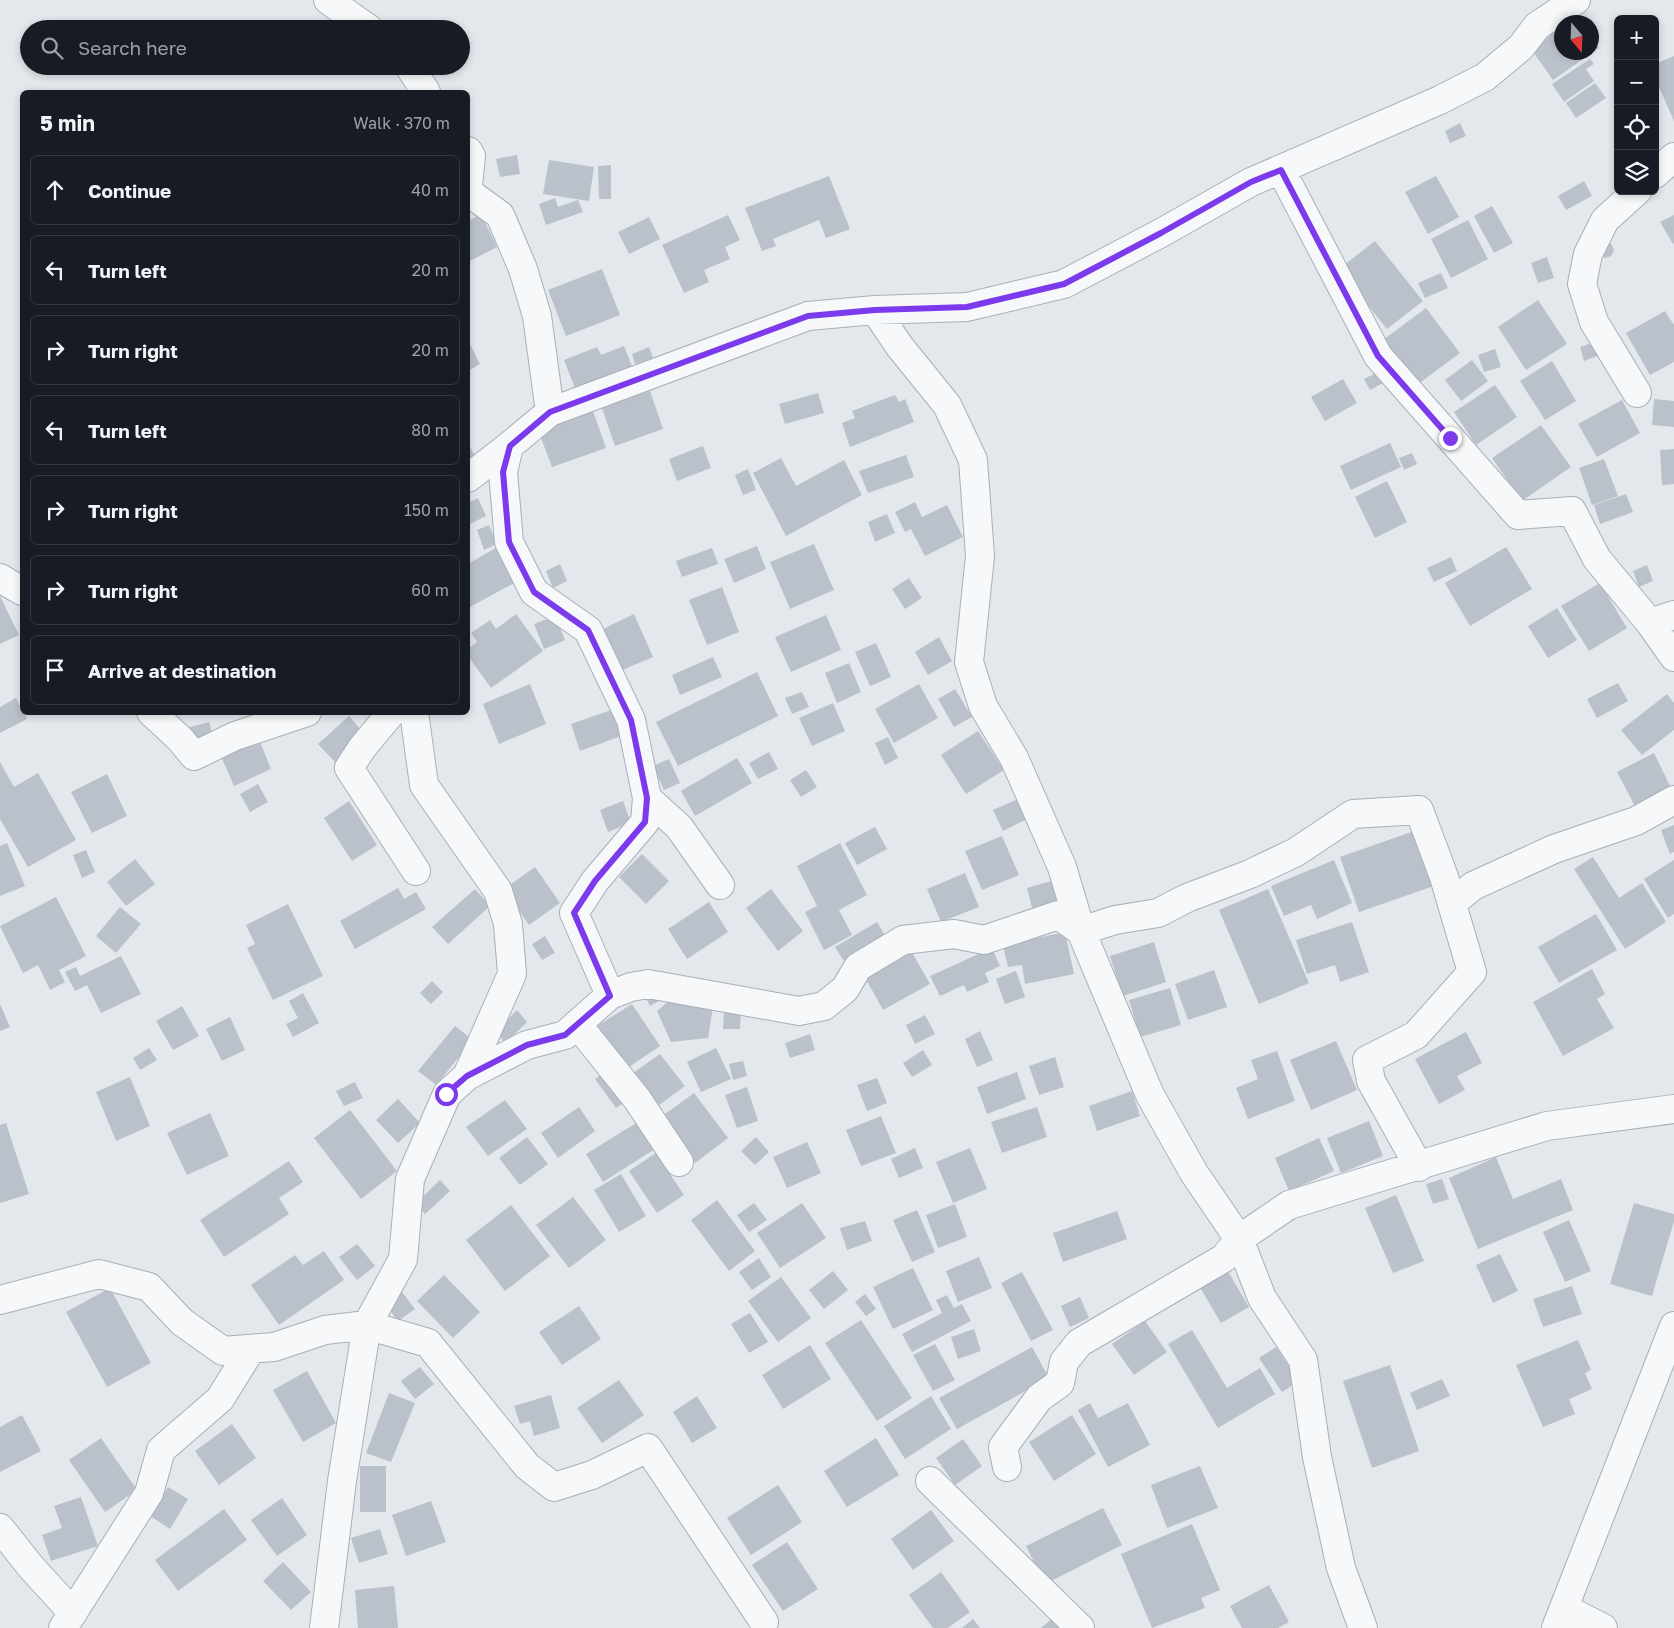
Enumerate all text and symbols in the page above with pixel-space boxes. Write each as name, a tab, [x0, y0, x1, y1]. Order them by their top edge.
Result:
north arrow	[1554, 15, 1599, 60]
map controls	[1614, 15, 1659, 195]
button: +	[1614, 15, 1659, 60]
search box	[20, 20, 470, 75]
icon: search	[38, 34, 66, 62]
text: Search here	[78, 36, 187, 59]
button: −	[1614, 60, 1659, 105]
button: locate	[1614, 105, 1659, 150]
text: 5 min	[40, 110, 95, 136]
text: Walk · 370 m	[353, 113, 450, 133]
button: layers	[1614, 150, 1659, 195]
icon: ahead	[41, 176, 69, 204]
text: Continue	[88, 179, 171, 202]
text: 40 m	[411, 180, 449, 200]
icon: left	[41, 256, 69, 284]
text: Turn left	[88, 259, 167, 282]
text: 20 m	[412, 260, 449, 280]
icon: right	[41, 336, 69, 364]
text: Turn right	[88, 339, 178, 362]
text: 20 m	[412, 340, 449, 360]
icon: left	[41, 416, 69, 444]
text: Turn left	[88, 419, 167, 442]
text: 80 m	[411, 420, 449, 440]
route end	[1439, 427, 1462, 450]
icon: right	[41, 496, 69, 524]
text: Turn right	[88, 499, 178, 522]
text: 150 m	[404, 500, 449, 520]
icon: right	[41, 576, 69, 604]
text: Turn right	[88, 579, 178, 602]
text: 60 m	[411, 580, 449, 600]
icon: arrive	[41, 656, 69, 684]
text: Arrive at destination	[88, 659, 276, 682]
route start	[435, 1083, 458, 1106]

